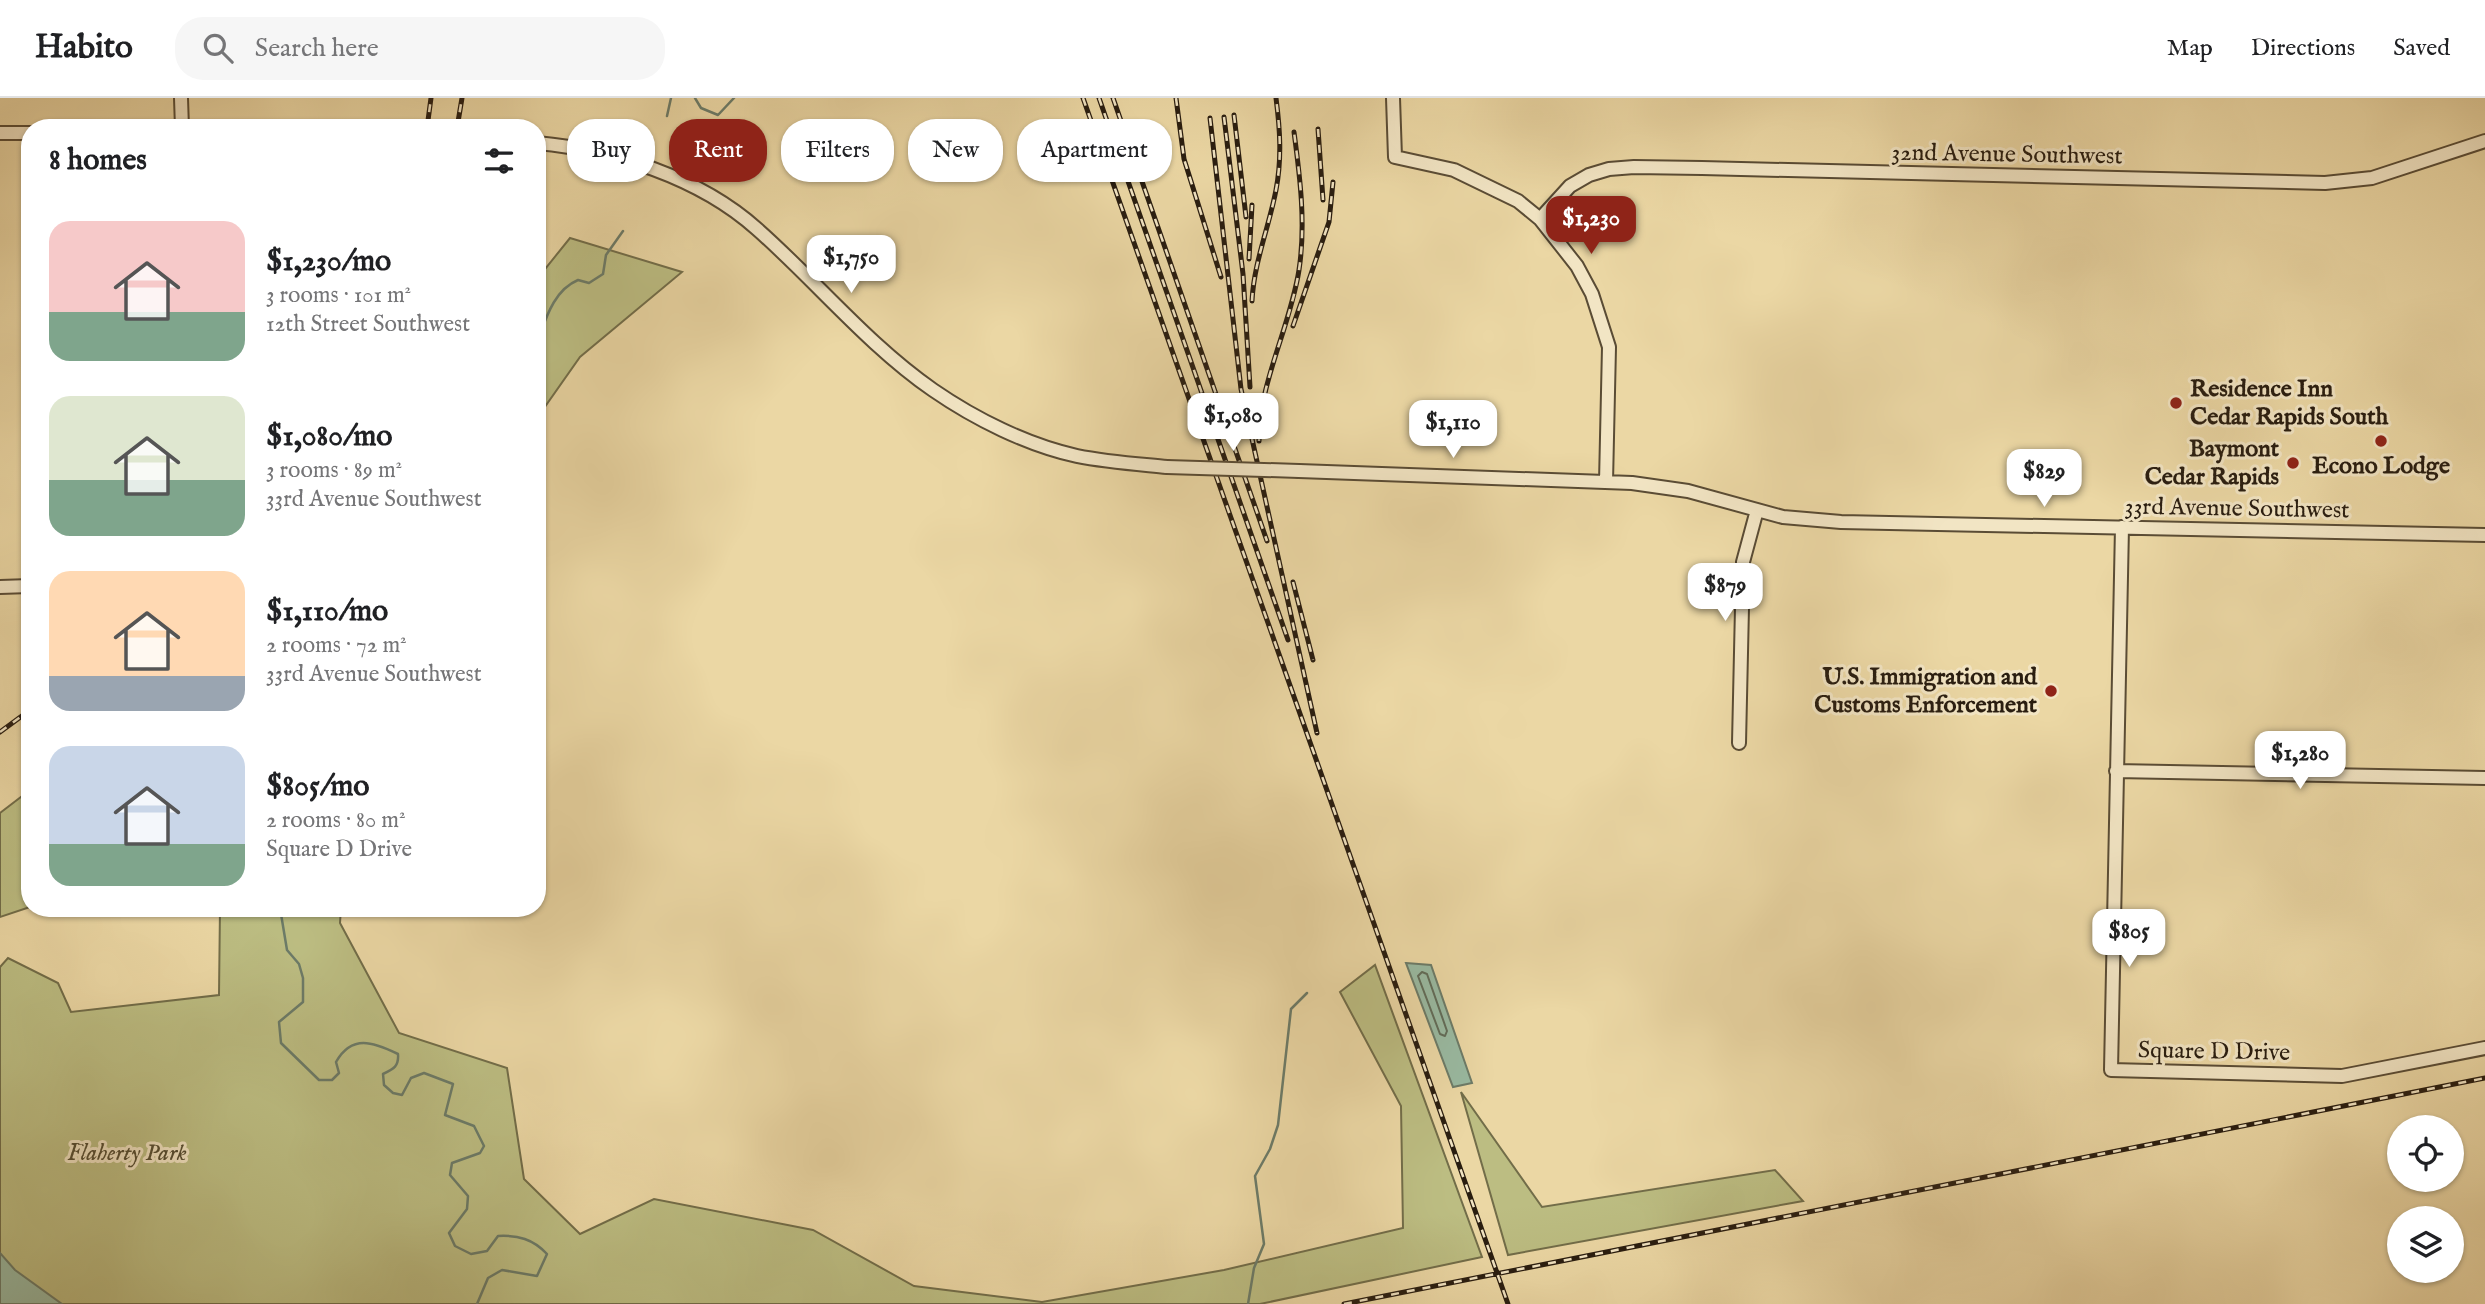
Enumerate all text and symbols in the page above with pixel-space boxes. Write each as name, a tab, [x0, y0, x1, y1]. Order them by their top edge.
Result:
search box	[175, 17, 665, 80]
text: Habito	[35, 27, 133, 69]
icon: search	[199, 29, 237, 67]
text: Search here	[255, 32, 379, 65]
text: Map	[2167, 33, 2213, 64]
text: Directions	[2251, 33, 2355, 64]
text: Saved	[2393, 33, 2450, 64]
chip: Buy	[567, 119, 655, 182]
chip: Rent	[669, 119, 767, 182]
chip: Filters	[781, 119, 894, 182]
chip: New	[908, 119, 1003, 182]
chip: Apartment	[1017, 119, 1172, 182]
street label: 32nd Avenue Southwest	[1891, 137, 2123, 173]
text: 8 homes	[49, 142, 147, 180]
icon: filters	[480, 142, 518, 180]
pin: $1,230	[1534, 197, 1648, 256]
text: $1,230	[1562, 204, 1620, 233]
pin: $1,750	[794, 236, 908, 295]
text: $1,230/mo	[266, 243, 391, 281]
text: $1,750	[823, 243, 879, 272]
icon: home	[105, 249, 189, 333]
text: 3 rooms · 101 m²	[266, 281, 411, 310]
text: 12th Street Southwest	[266, 310, 470, 339]
place label: Residence Inn Cedar Rapids South	[2190, 374, 2388, 433]
pin: $1,080	[1176, 394, 1290, 453]
marker: Residence Inn Cedar Rapids South	[2168, 395, 2184, 411]
pin: $1,110	[1396, 400, 1510, 460]
text: $1,080	[1203, 401, 1263, 430]
text: $1,110	[1425, 408, 1481, 437]
text: $1,080/mo	[266, 418, 392, 456]
icon: home	[105, 424, 189, 508]
marker: Econo Lodge	[2373, 433, 2389, 449]
place label: Baymont Cedar Rapids	[2145, 434, 2280, 493]
pin: $829	[2003, 450, 2085, 509]
place label: Econo Lodge	[2312, 451, 2450, 482]
marker: Baymont Cedar Rapids	[2285, 455, 2301, 471]
text: 3 rooms · 89 m²	[266, 456, 402, 485]
text: $829	[2023, 457, 2065, 486]
text: 33rd Avenue Southwest	[266, 485, 482, 514]
street label: 33rd Avenue Southwest	[2124, 492, 2350, 526]
pin: $879	[1684, 564, 1766, 623]
text: $879	[1704, 571, 1746, 600]
text: $1,110/mo	[266, 593, 388, 631]
icon: home	[105, 599, 189, 683]
text: 2 rooms · 72 m²	[266, 631, 407, 660]
text: 33rd Avenue Southwest	[266, 660, 482, 689]
place label: U.S. Immigration and Customs Enforcement	[1814, 662, 2038, 721]
marker: U.S. Immigration and Customs Enforcement	[2043, 683, 2059, 699]
pin: $1,280	[2243, 732, 2357, 791]
text: $1,280	[2271, 739, 2329, 768]
text: $805/mo	[266, 768, 369, 806]
icon: home	[105, 774, 189, 858]
text: 2 rooms · 80 m²	[266, 806, 406, 835]
text: Square D Drive	[266, 835, 412, 864]
pin: $805	[2088, 910, 2170, 969]
text: $805	[2108, 917, 2150, 946]
street label: Square D Drive	[2138, 1035, 2290, 1069]
map controls	[2387, 1115, 2464, 1283]
button: locate	[2387, 1115, 2464, 1192]
park label: Flaherty Park	[67, 1138, 187, 1169]
button: layers	[2387, 1206, 2464, 1283]

